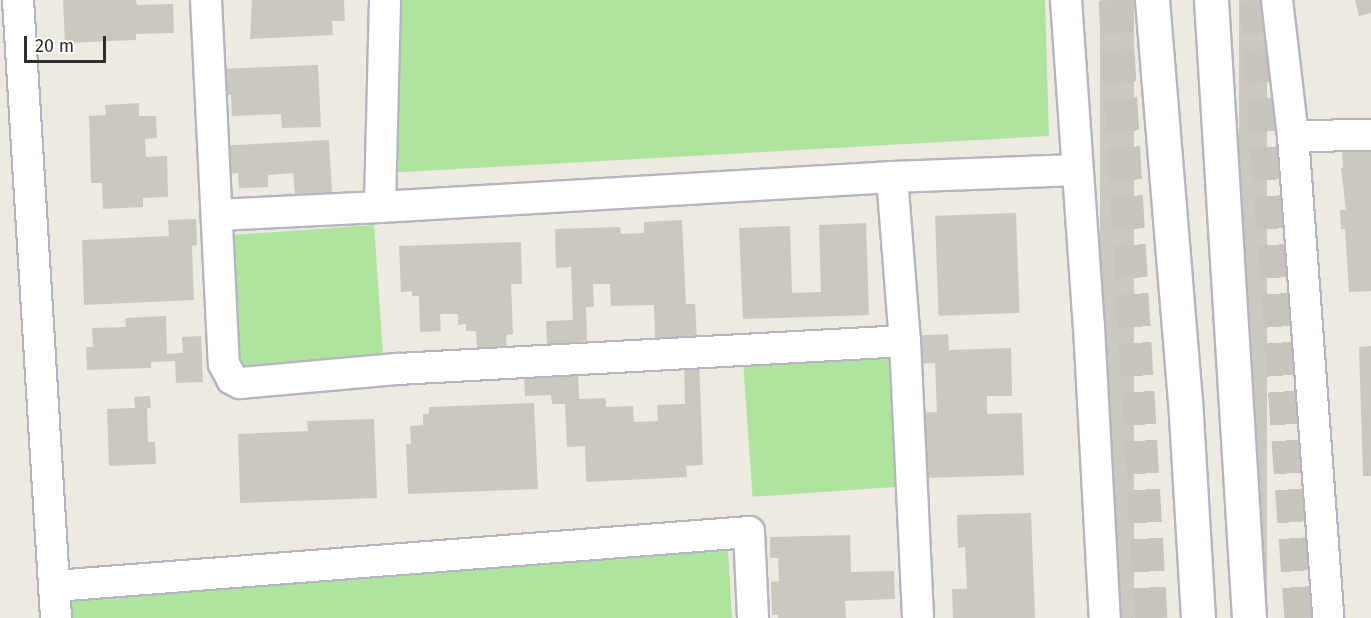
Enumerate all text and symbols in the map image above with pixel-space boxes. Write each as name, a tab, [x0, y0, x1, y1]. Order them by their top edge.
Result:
scale bar	[27, 24, 110, 62]
text: 20 m	[35, 35, 74, 57]

